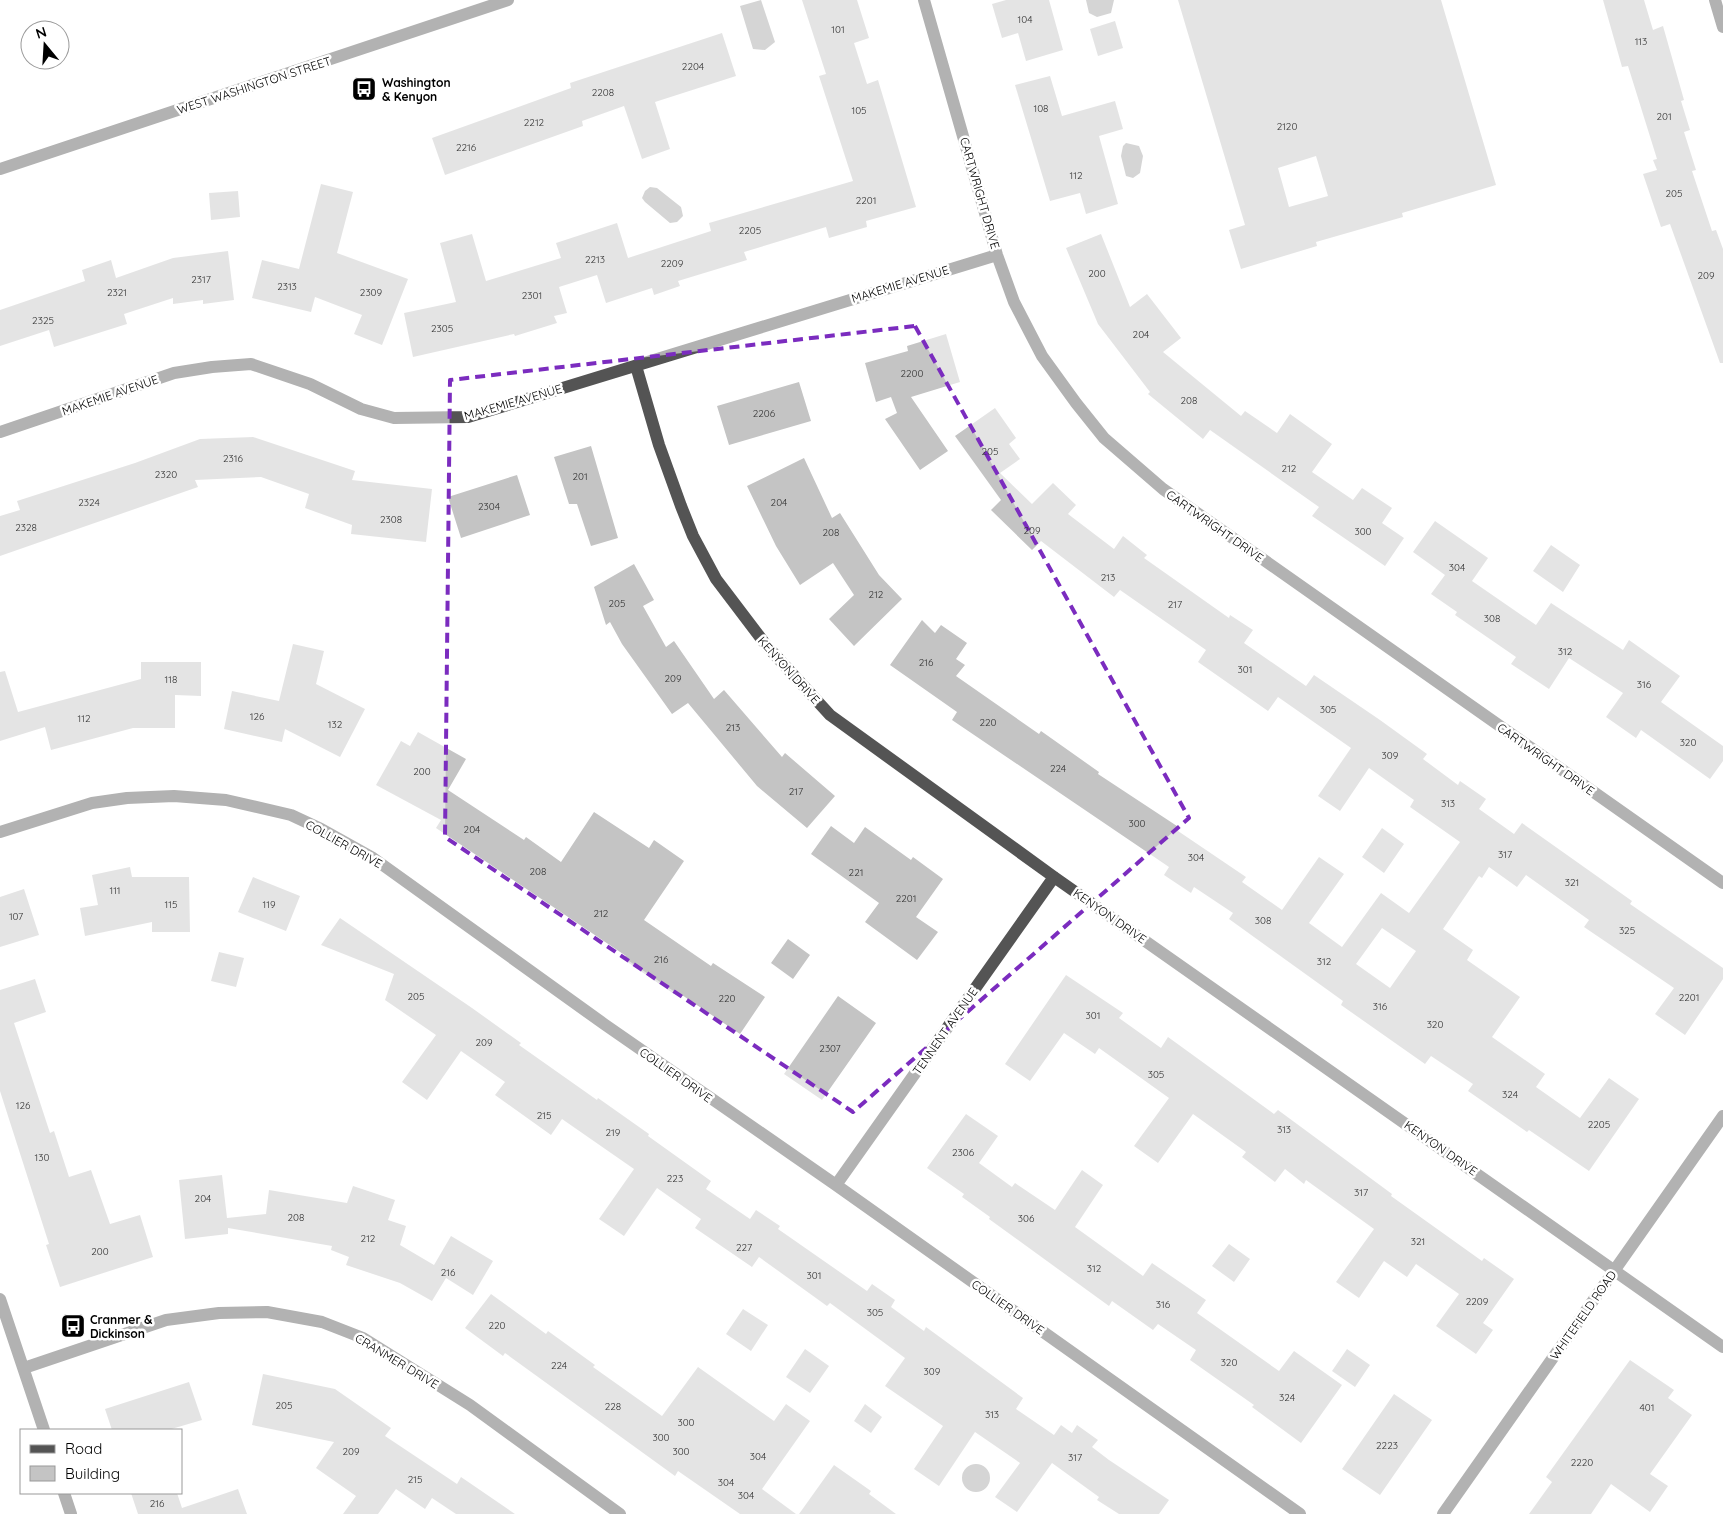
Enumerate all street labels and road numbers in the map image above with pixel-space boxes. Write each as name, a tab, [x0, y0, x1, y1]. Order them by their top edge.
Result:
street label: WEST WASHINGTON STREET	[175, 53, 333, 117]
street label: CARTWRIGHT DRIVE	[957, 135, 1003, 251]
street label: MAKEMIE AVENUE	[849, 262, 951, 306]
street label: MAKEMIE AVENUE	[60, 371, 160, 419]
street label: MAKEMIE AVENUE	[462, 381, 564, 423]
street label: CARTWRIGHT DRIVE	[1163, 487, 1267, 565]
street label: KENYON DRIVE	[755, 633, 823, 707]
street label: CARTWRIGHT DRIVE	[1494, 720, 1598, 798]
street label: COLLIER DRIVE	[303, 817, 385, 871]
street label: KENYON DRIVE	[1071, 885, 1150, 947]
street label: TENNENT AVENUE	[909, 984, 981, 1078]
street label: COLLIER DRIVE	[637, 1044, 715, 1106]
street label: KENYON DRIVE	[1402, 1117, 1481, 1179]
street label: WHITEFIELD ROAD	[1547, 1267, 1620, 1363]
street label: COLLIER DRIVE	[969, 1276, 1047, 1338]
street label: CRANMER DRIVE	[352, 1330, 442, 1392]

